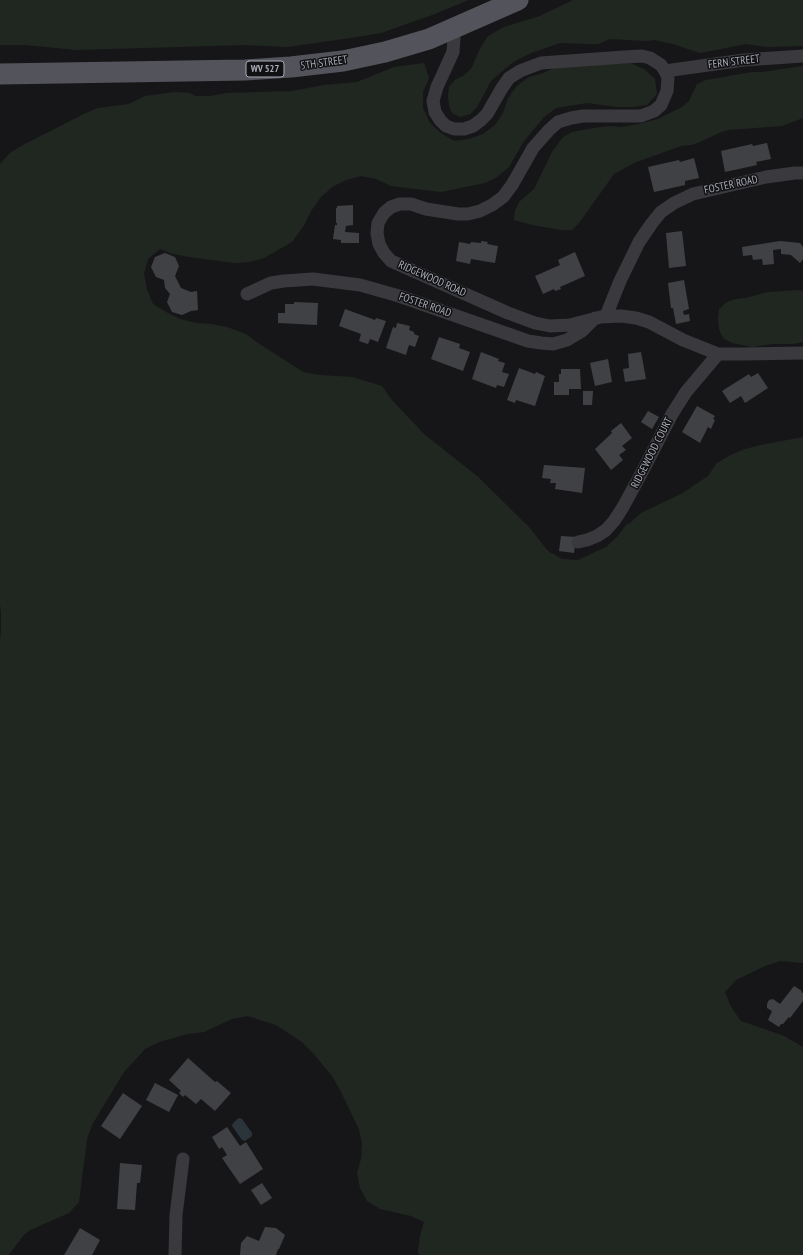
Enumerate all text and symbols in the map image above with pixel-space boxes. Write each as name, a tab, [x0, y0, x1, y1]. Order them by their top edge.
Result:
street label: FERN STREET	[707, 52, 761, 72]
street label: 5TH STREET	[300, 53, 348, 73]
road number: WV 527	[246, 61, 284, 77]
street label: FOSTER ROAD	[703, 173, 759, 197]
street label: RIDGEWOOD ROAD	[396, 258, 468, 300]
street label: FOSTER ROAD	[397, 290, 453, 320]
street label: RIDGEWOOD COURT	[629, 416, 675, 490]

